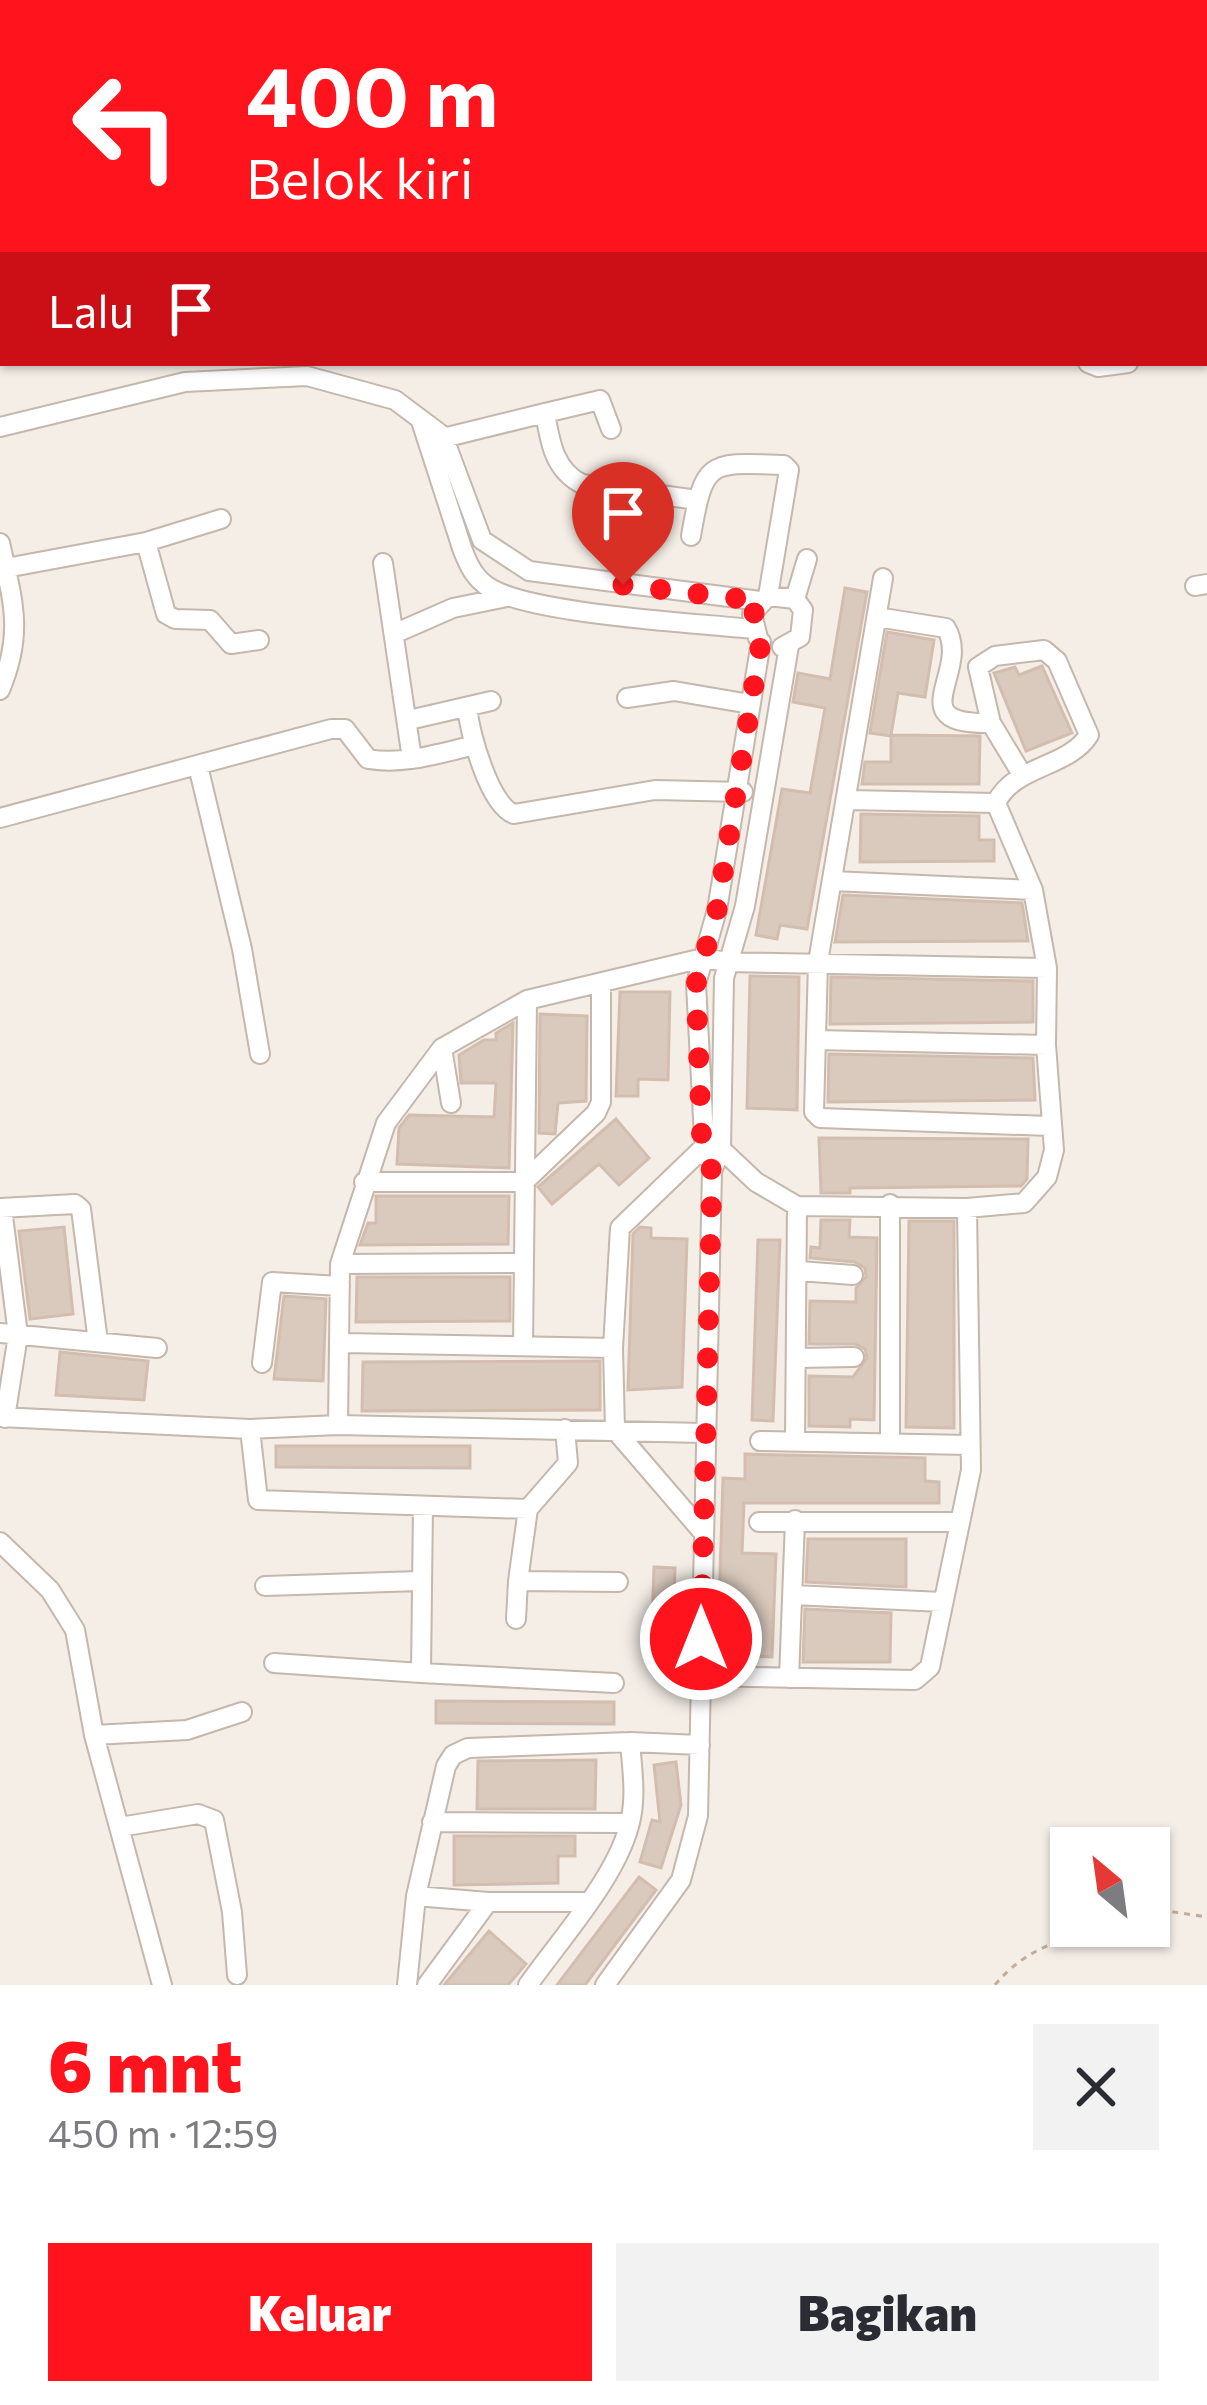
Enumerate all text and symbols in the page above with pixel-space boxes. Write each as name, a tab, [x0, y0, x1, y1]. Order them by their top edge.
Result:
text: 400 m	[246, 42, 499, 144]
icon: left	[48, 48, 204, 204]
text: Belok kiri	[246, 144, 474, 210]
icon: arrive	[158, 276, 224, 342]
text: Lalu	[48, 282, 134, 337]
pin	[572, 462, 674, 585]
icon: arrive	[590, 480, 656, 546]
position arrow	[638, 1576, 764, 1702]
north arrow	[1050, 1827, 1170, 1947]
map controls	[1050, 1827, 1170, 1947]
text: 6 mnt	[48, 2019, 242, 2107]
button: close	[1033, 2024, 1159, 2150]
text: 450 m · 12:59	[48, 2108, 278, 2156]
button: Keluar	[48, 2243, 592, 2381]
button: Bagikan	[616, 2243, 1159, 2381]

